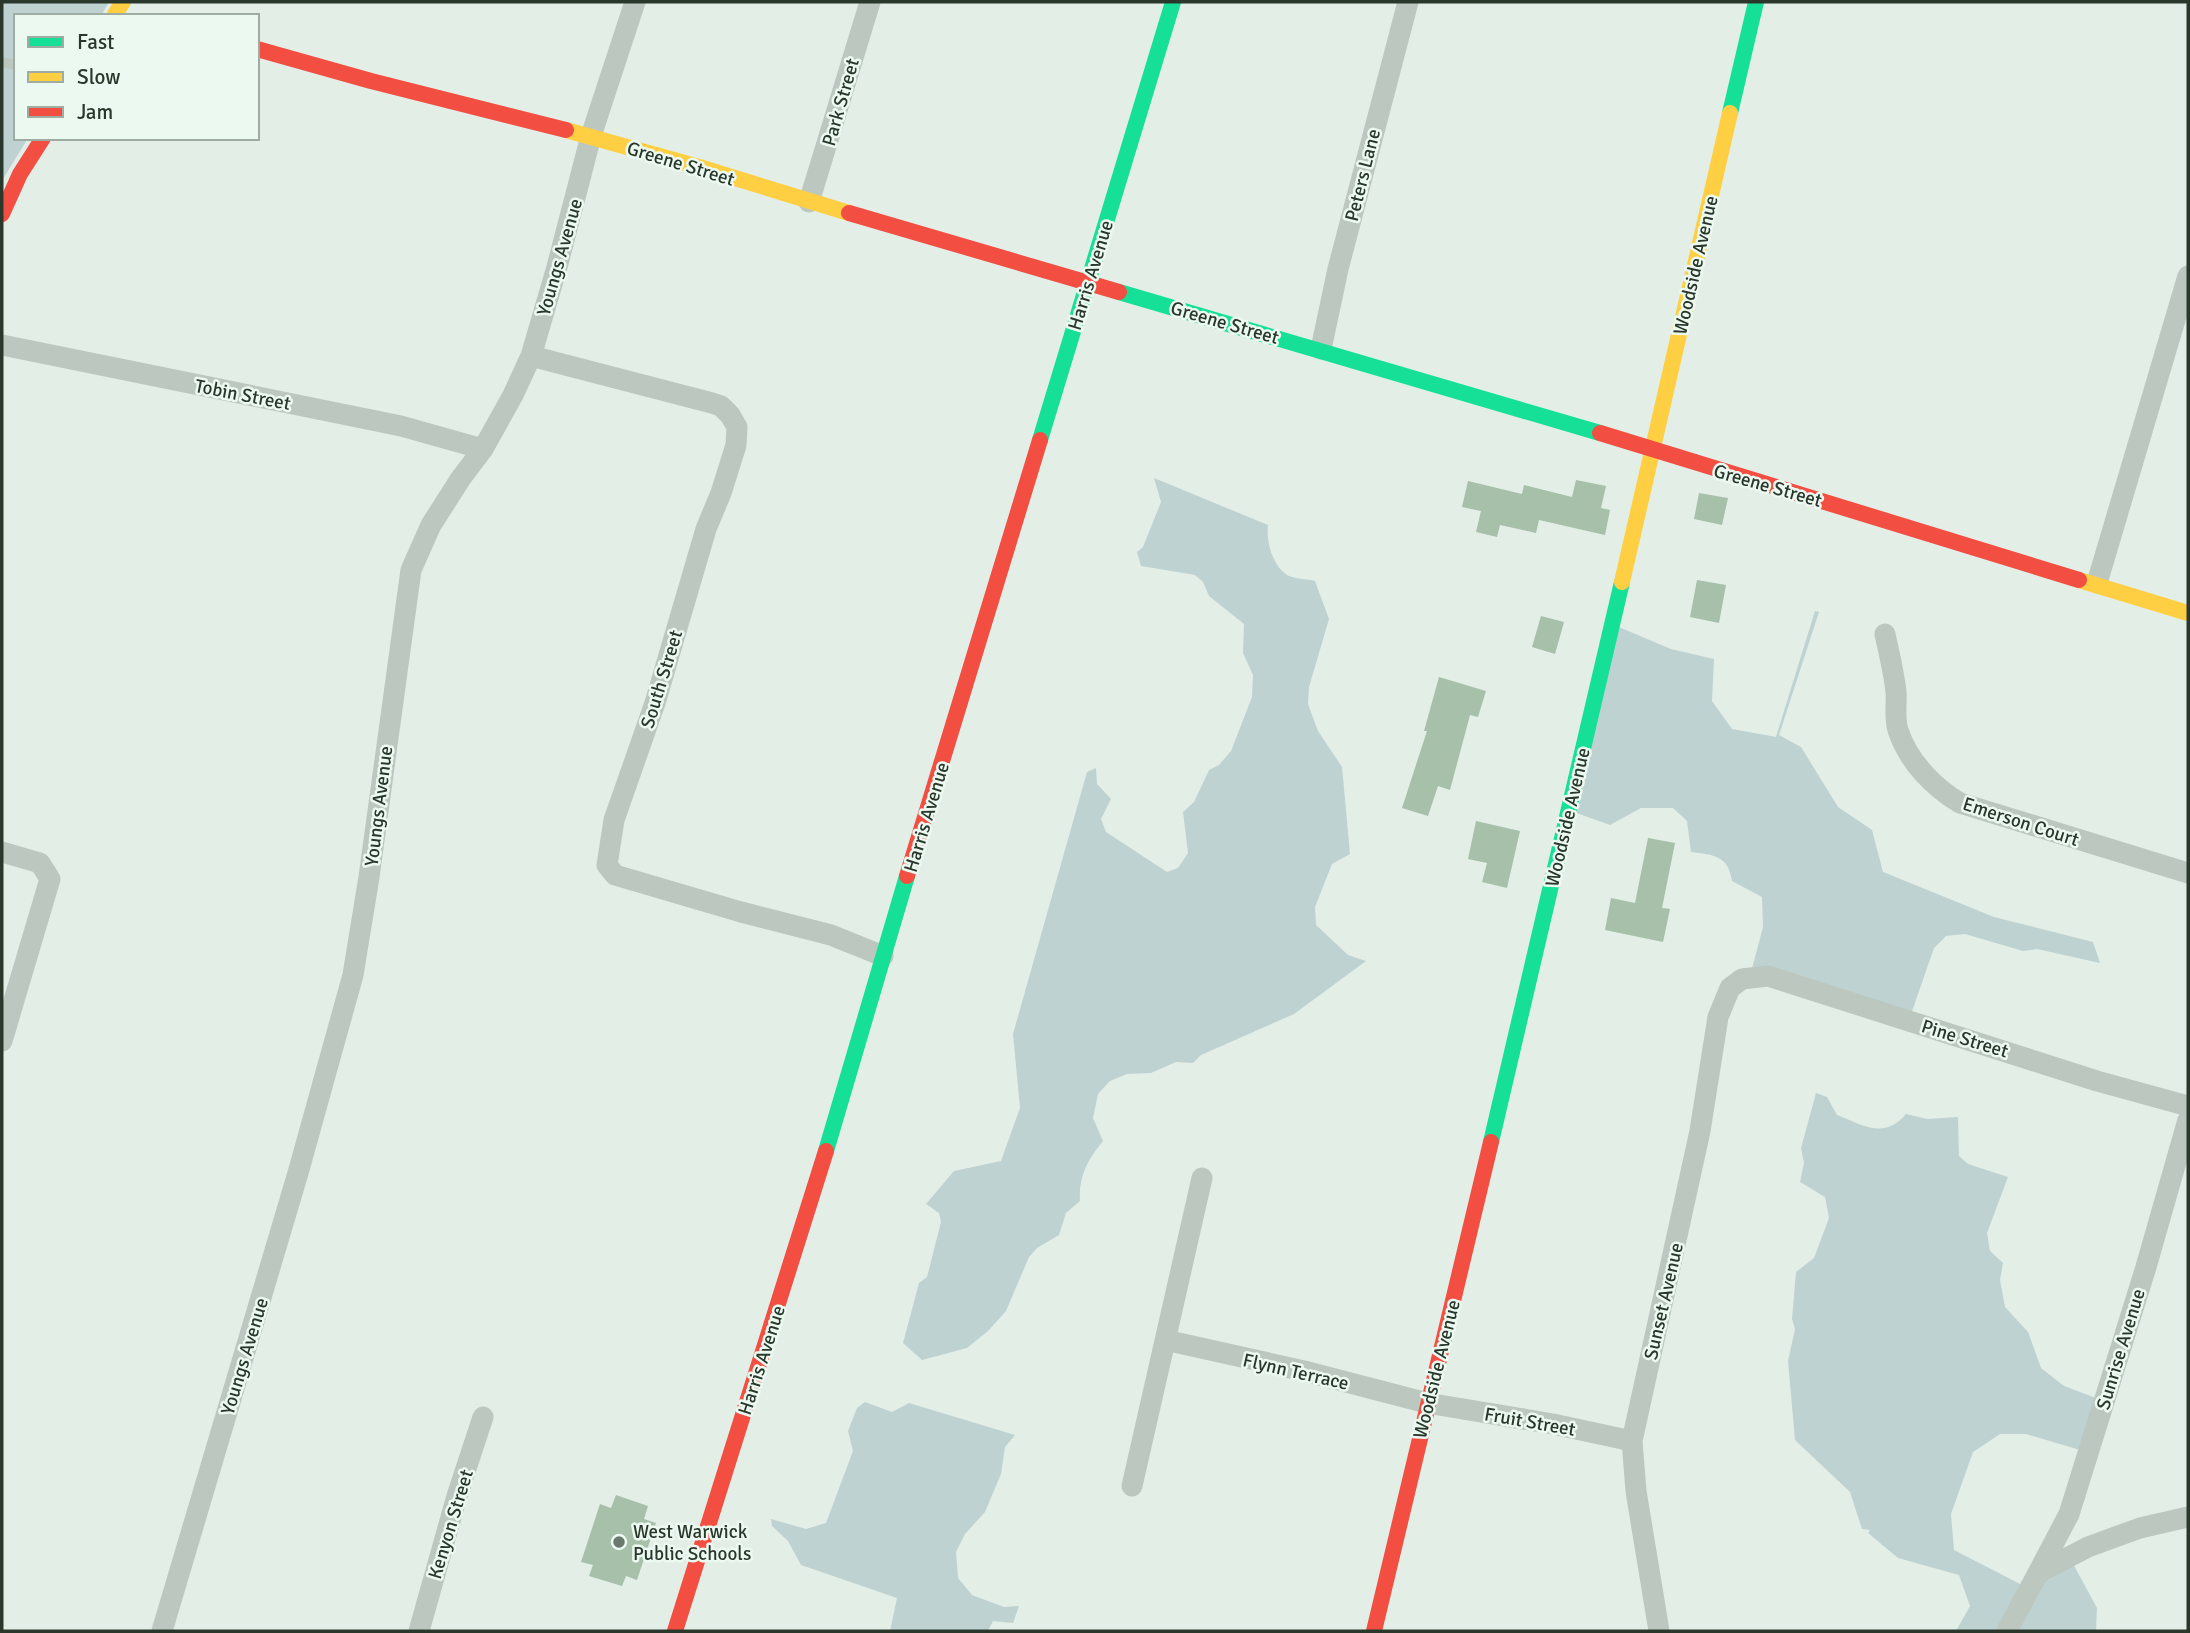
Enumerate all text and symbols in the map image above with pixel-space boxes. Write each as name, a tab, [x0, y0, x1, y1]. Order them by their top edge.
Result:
legend	[14, 14, 259, 140]
text: Fast	[77, 29, 114, 55]
street label: Park Street	[817, 55, 865, 149]
text: Slow	[77, 64, 121, 90]
text: Jam	[77, 99, 113, 125]
street label: Peters Lane	[1340, 126, 1386, 224]
street label: Greene Street	[624, 136, 738, 192]
street label: Woodside Avenue	[1668, 193, 1724, 337]
street label: Youngs Avenue	[532, 196, 588, 319]
street label: Harris Avenue	[1063, 217, 1119, 333]
street label: Greene Street	[1168, 296, 1282, 350]
street label: Tobin Street	[193, 374, 293, 416]
street label: Greene Street	[1711, 459, 1825, 513]
street label: South Street	[636, 627, 688, 731]
street label: Youngs Avenue	[360, 745, 398, 868]
street label: Woodside Avenue	[1540, 745, 1596, 889]
street label: Harris Avenue	[899, 759, 955, 875]
street label: Emerson Court	[1960, 792, 2082, 852]
street label: Pine Street	[1918, 1014, 2011, 1064]
street label: Sunset Avenue	[1639, 1240, 1689, 1362]
street label: Sunrise Avenue	[2091, 1286, 2151, 1413]
street label: Youngs Avenue	[216, 1295, 274, 1418]
street label: Woodside Avenue	[1408, 1297, 1466, 1441]
street label: Harris Avenue	[733, 1302, 791, 1418]
street label: Flynn Terrace	[1240, 1348, 1351, 1396]
street label: Fruit Street	[1482, 1402, 1578, 1442]
street label: Kenyon Street	[423, 1466, 479, 1582]
place label: West Warwick Public Schools	[633, 1520, 751, 1566]
marker: West Warwick Public Schools	[611, 1534, 627, 1550]

